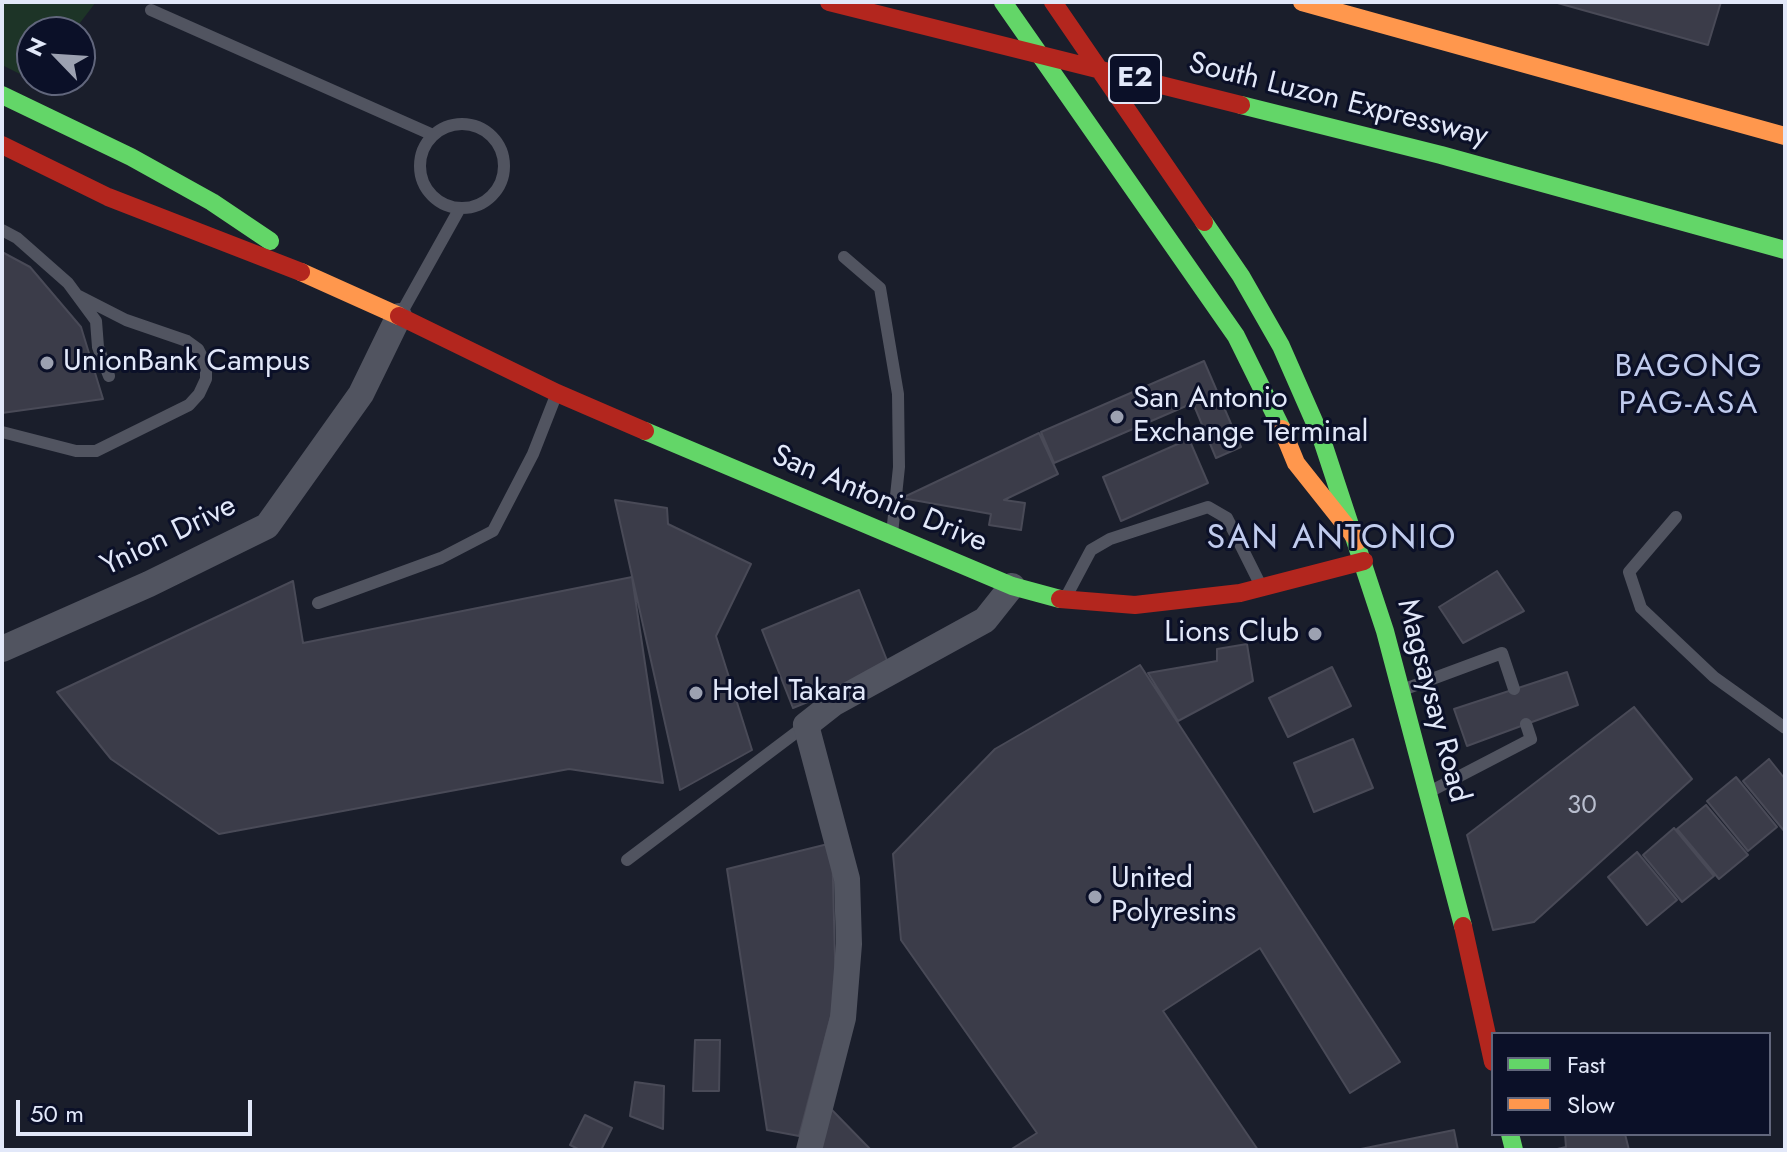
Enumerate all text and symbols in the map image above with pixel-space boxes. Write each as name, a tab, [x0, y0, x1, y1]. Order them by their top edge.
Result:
north arrow	[16, 16, 96, 96]
text: N	[18, 32, 54, 61]
street label: South Luzon Expressway	[1185, 46, 1491, 156]
road number: E2	[1109, 55, 1161, 103]
place label: UnionBank Campus	[63, 345, 310, 381]
district label: BAGONG PAG-ASA	[1614, 349, 1764, 424]
marker: UnionBank Campus	[38, 354, 56, 372]
place label: San Antonio Exchange Terminal	[1133, 382, 1368, 452]
marker: San Antonio Exchange Terminal	[1108, 408, 1126, 426]
street label: San Antonio Drive	[766, 438, 992, 562]
street label: Ynion Drive	[96, 489, 242, 585]
district label: SAN ANTONIO	[1207, 520, 1457, 560]
street label: Magsaysay Road	[1388, 596, 1476, 806]
place label: Lions Club	[1164, 616, 1299, 652]
marker: Lions Club	[1306, 625, 1324, 643]
place label: Hotel Takara	[712, 675, 866, 711]
marker: Hotel Takara	[687, 684, 705, 702]
house number: 30	[1567, 791, 1597, 823]
place label: United Polyresins	[1111, 862, 1236, 932]
marker: United Polyresins	[1086, 888, 1104, 906]
legend	[1491, 1032, 1771, 1136]
text: Fast	[1567, 1047, 1605, 1082]
scale bar	[20, 1084, 256, 1134]
text: Slow	[1567, 1087, 1615, 1122]
text: 50 m	[30, 1096, 84, 1131]

